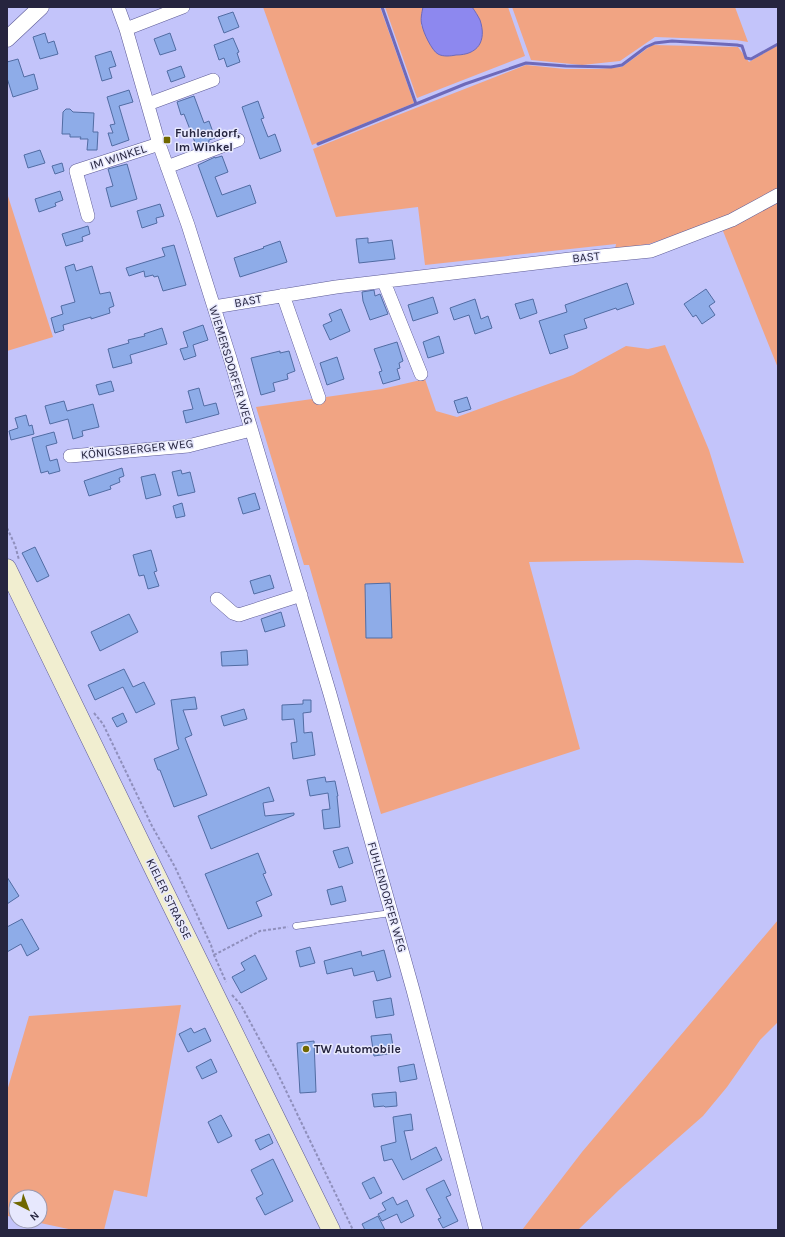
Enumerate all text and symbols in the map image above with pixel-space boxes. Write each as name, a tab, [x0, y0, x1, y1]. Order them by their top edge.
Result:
place label: Fuhlendorf, Im Winkel	[175, 126, 240, 154]
marker: Fuhlendorf, Im Winkel	[162, 135, 172, 145]
street label: IM WINKEL	[88, 141, 148, 173]
street label: BAST	[572, 249, 600, 265]
street label: BAST	[233, 292, 263, 310]
street label: WIEMERSDORFER WEG	[206, 304, 256, 426]
street label: KÖNIGSBERGER WEG	[80, 436, 194, 462]
street label: FUHLENDORFER WEG	[365, 840, 409, 954]
street label: KIELER STRASSE	[143, 856, 195, 942]
place label: TW Automobile	[314, 1042, 401, 1056]
marker: TW Automobile	[301, 1044, 311, 1054]
north arrow	[8, 1189, 48, 1229]
text: N	[27, 1209, 42, 1224]

